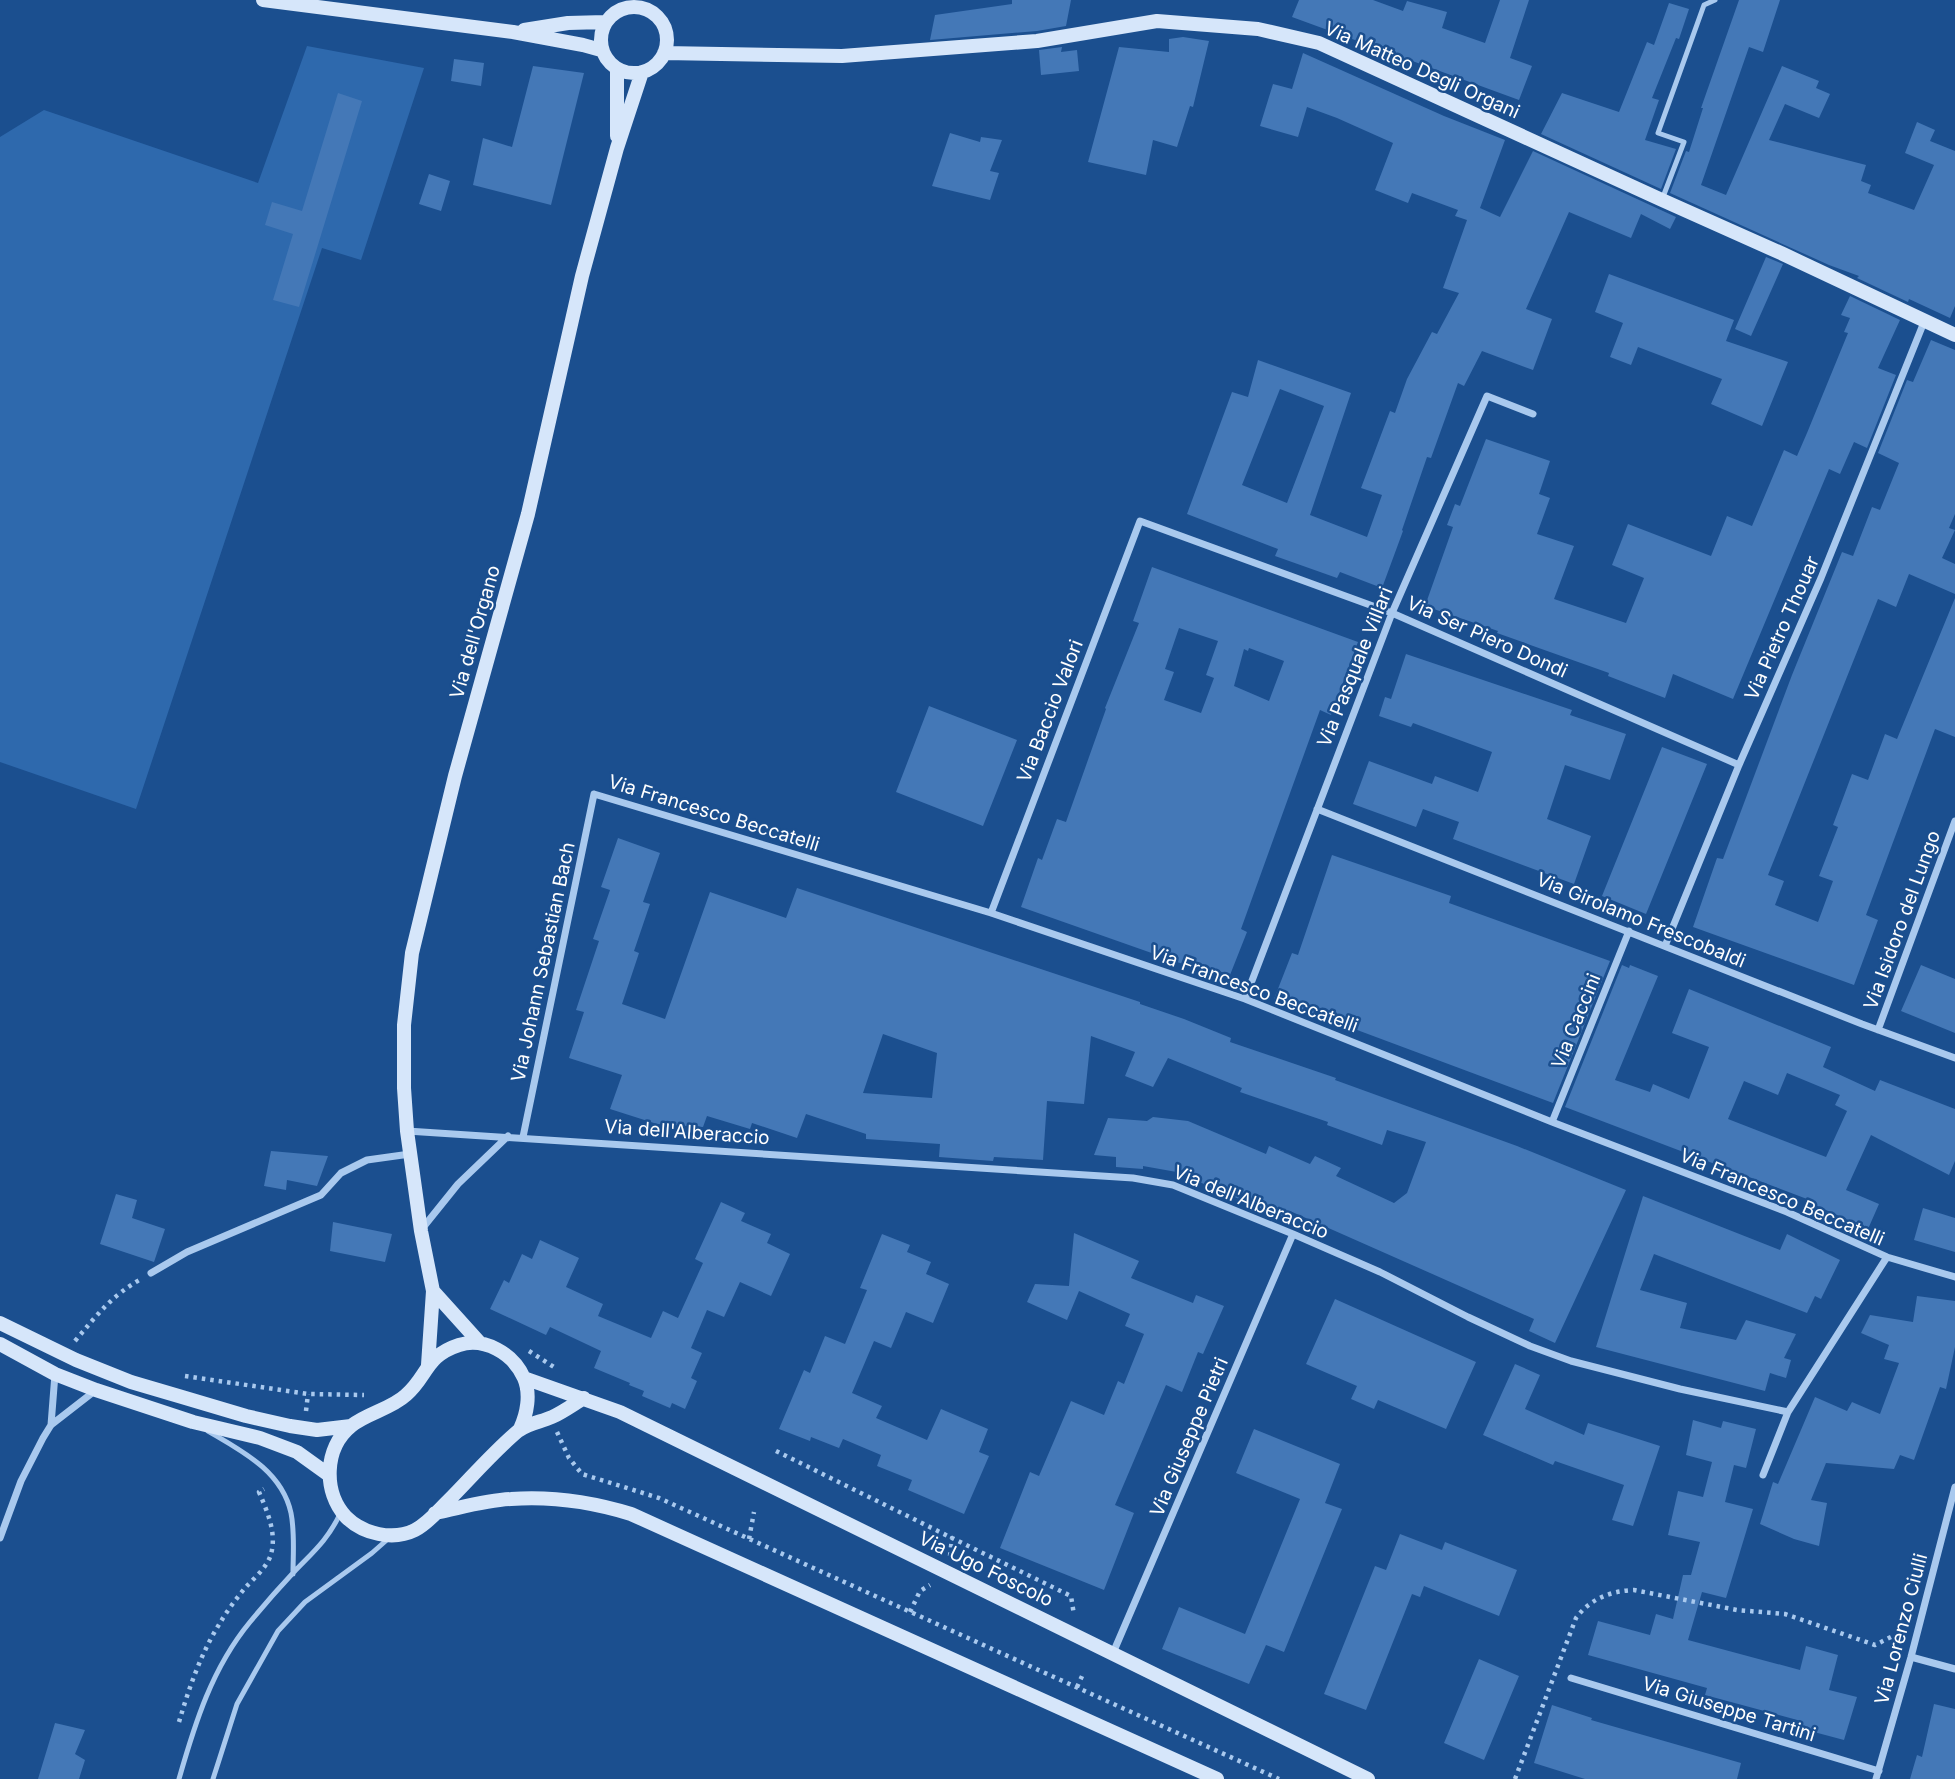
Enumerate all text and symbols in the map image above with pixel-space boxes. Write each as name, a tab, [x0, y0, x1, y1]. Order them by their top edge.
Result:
street label: Via Matteo Degli Organi	[1321, 16, 1523, 124]
street label: Via Pietro Thouar	[1740, 552, 1824, 704]
street label: Via dell'Organo	[445, 563, 505, 701]
street label: Via Pasquale Villari	[1312, 584, 1398, 750]
street label: Via Ser Piero Dondi	[1403, 591, 1571, 683]
street label: Via Baccio Valori	[1012, 637, 1088, 785]
street label: Via Francesco Beccatelli	[605, 770, 823, 856]
street label: Via Isidoro del Lungo	[1859, 827, 1945, 1013]
street label: Via Johann Sebastian Bach	[506, 840, 580, 1084]
street label: Via Girolamo Frescobaldi	[1533, 867, 1749, 973]
street label: Via Francesco Beccatelli	[1147, 941, 1361, 1037]
street label: Via Caccini	[1547, 970, 1605, 1072]
street label: Via dell'Alberaccio	[604, 1115, 770, 1149]
street label: Via Francesco Beccatelli	[1676, 1143, 1888, 1251]
street label: Via dell'Alberaccio	[1170, 1160, 1332, 1244]
street label: Via Giuseppe Pietri	[1145, 1354, 1233, 1520]
street label: Via Ugo Foscolo	[915, 1527, 1057, 1611]
street label: Via Lorenzo Ciulli	[1870, 1551, 1932, 1707]
street label: Via Giuseppe Tartini	[1639, 1672, 1819, 1746]

